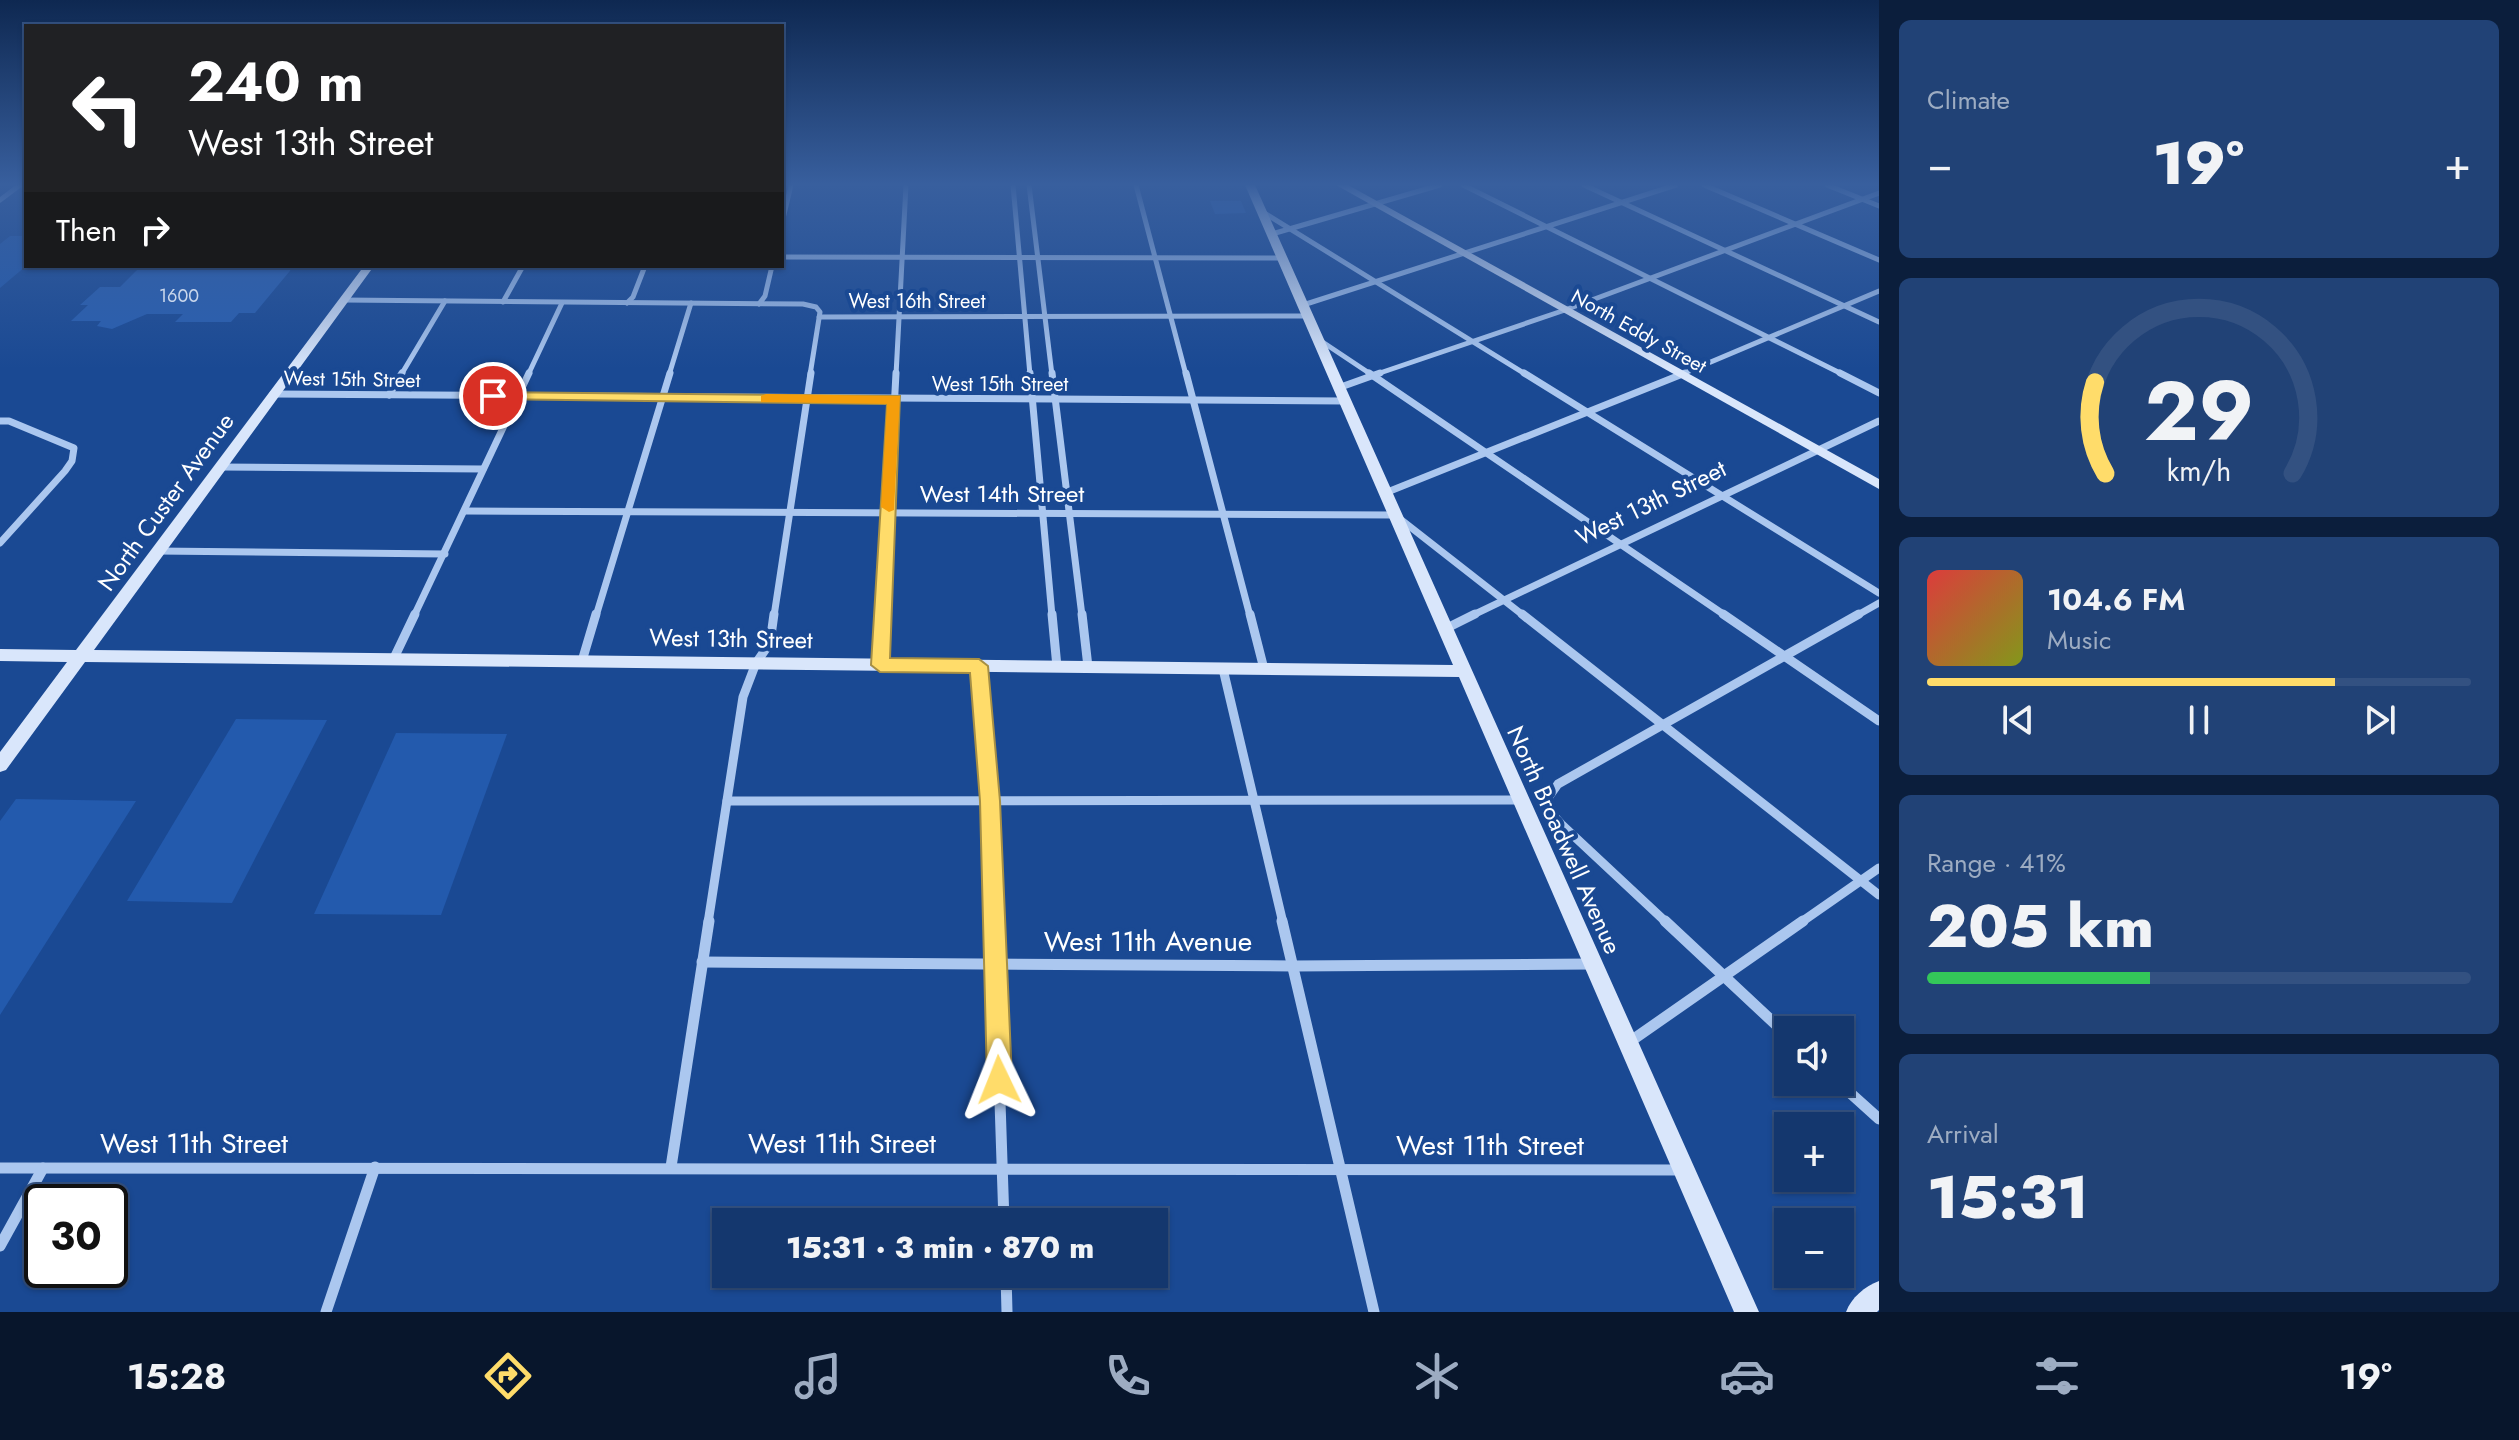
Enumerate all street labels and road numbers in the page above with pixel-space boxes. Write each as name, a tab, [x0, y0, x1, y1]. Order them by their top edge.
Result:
street label: North Eddy Street	[1566, 282, 1712, 381]
street label: West 16th Street	[849, 287, 986, 316]
street label: West 15th Street	[283, 364, 421, 395]
street label: West 15th Street	[932, 370, 1069, 399]
street label: North Custer Avenue	[89, 405, 242, 598]
street label: West 13th Street	[1570, 451, 1732, 554]
street label: West 14th Street	[920, 476, 1084, 511]
street label: West 13th Street	[649, 620, 813, 657]
street label: North Broadwell Avenue	[1498, 720, 1631, 959]
street label: West 11th Avenue	[1044, 921, 1252, 962]
street label: West 11th Street	[100, 1123, 288, 1164]
street label: West 11th Street	[748, 1123, 936, 1164]
street label: West 11th Street	[1396, 1125, 1584, 1166]

